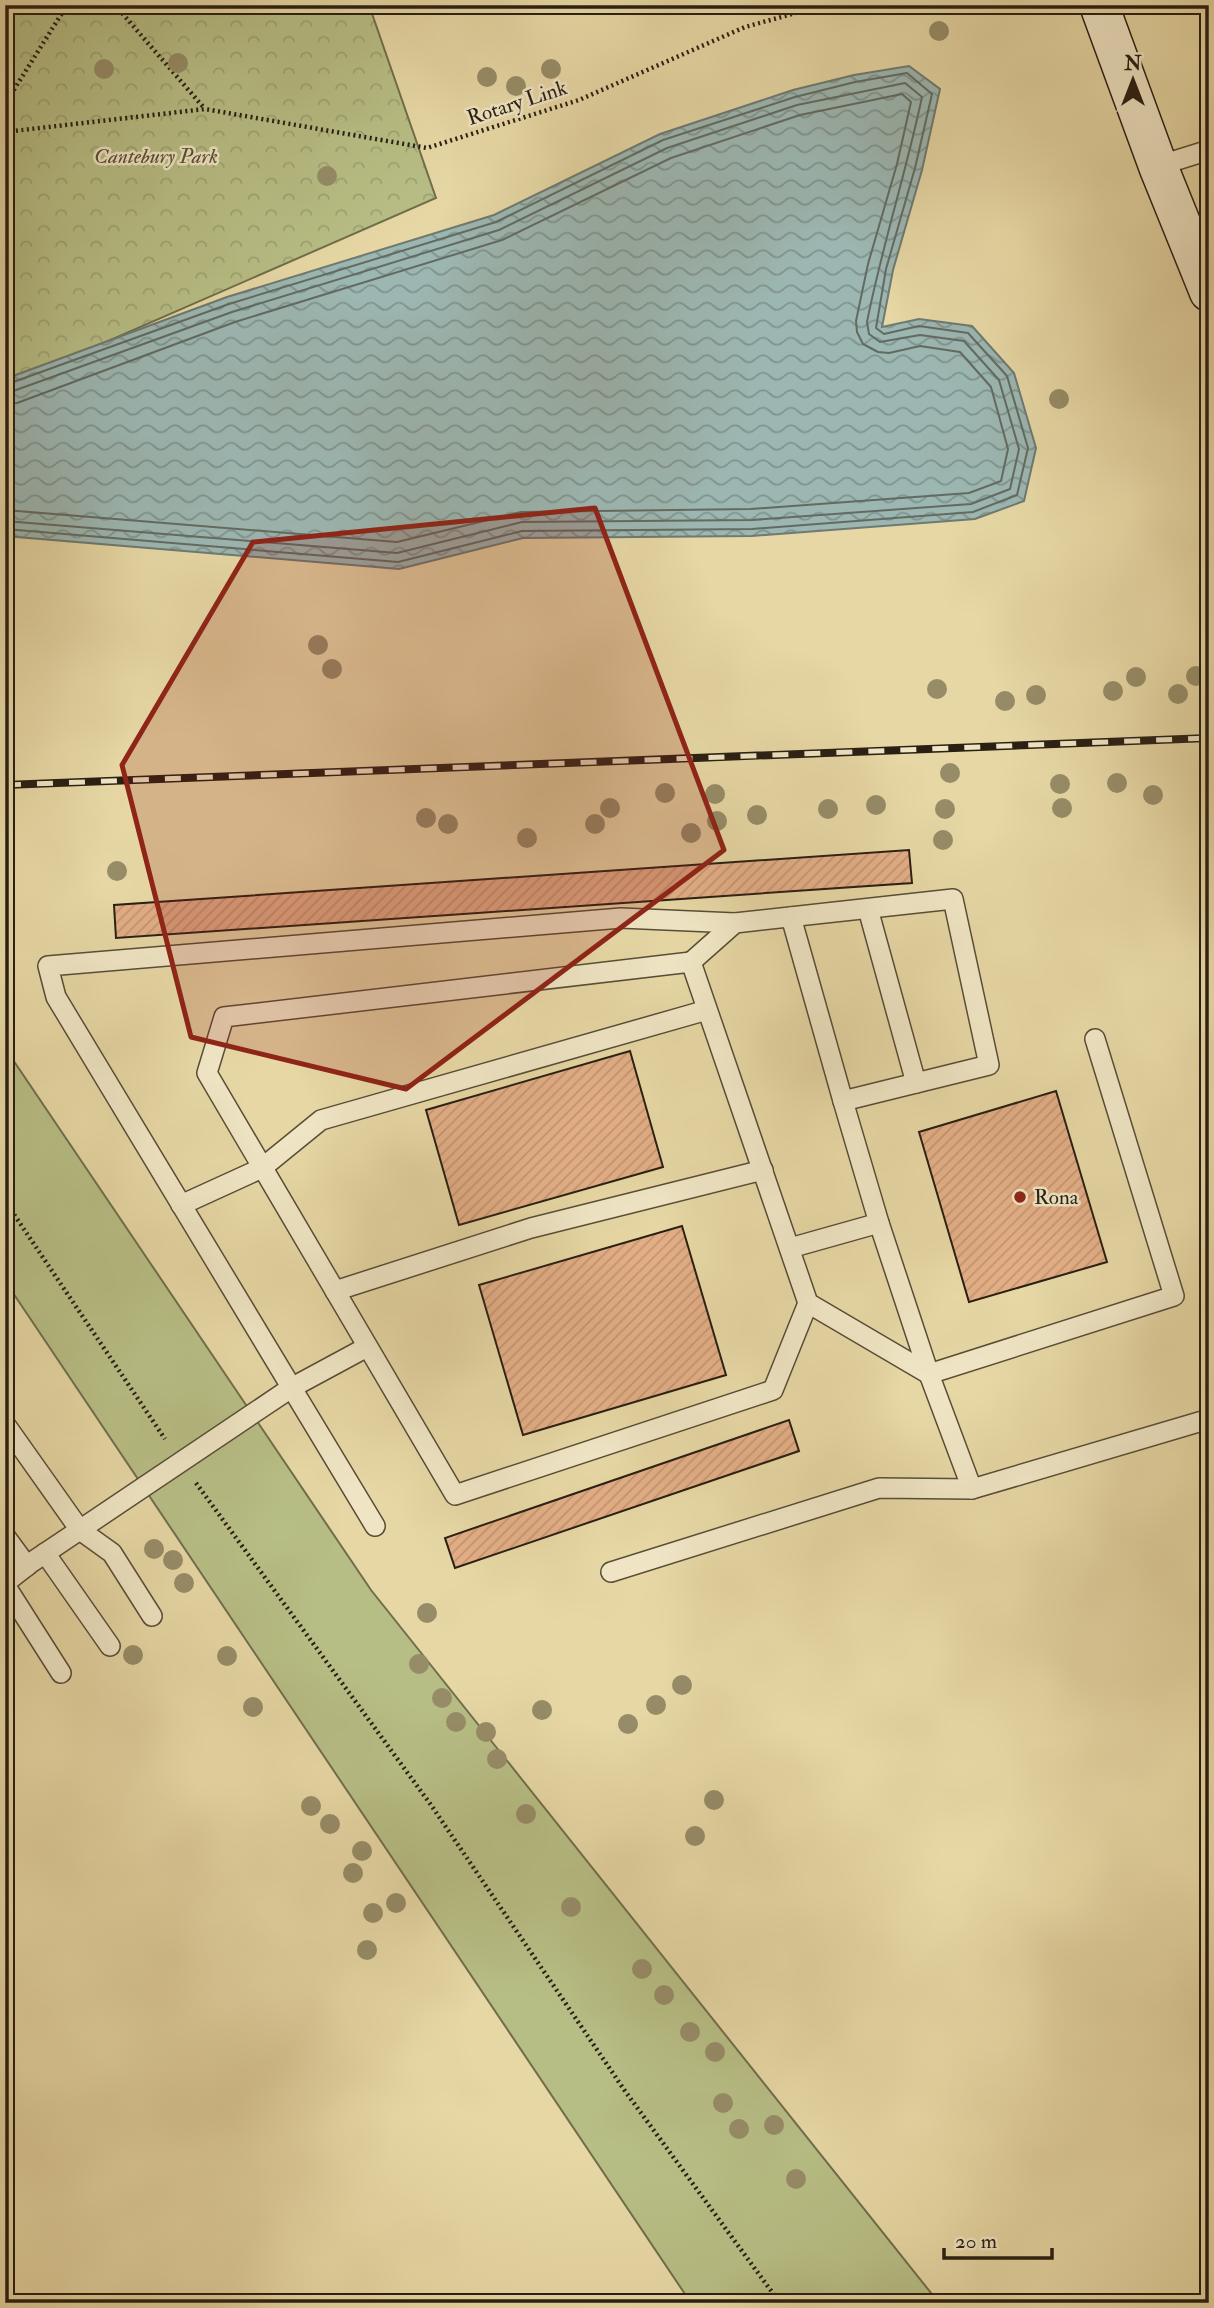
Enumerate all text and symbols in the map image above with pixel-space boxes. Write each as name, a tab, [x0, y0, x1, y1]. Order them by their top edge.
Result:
north arrow	[1098, 46, 1168, 116]
text: N	[1123, 52, 1142, 76]
street label: Rotary Link	[464, 74, 570, 132]
park label: Cantebury Park	[94, 143, 218, 170]
place label: Rona	[1034, 1184, 1079, 1211]
marker: Rona	[1012, 1189, 1028, 1205]
scale bar	[944, 2217, 1053, 2261]
text: 20 m	[955, 2228, 997, 2255]

